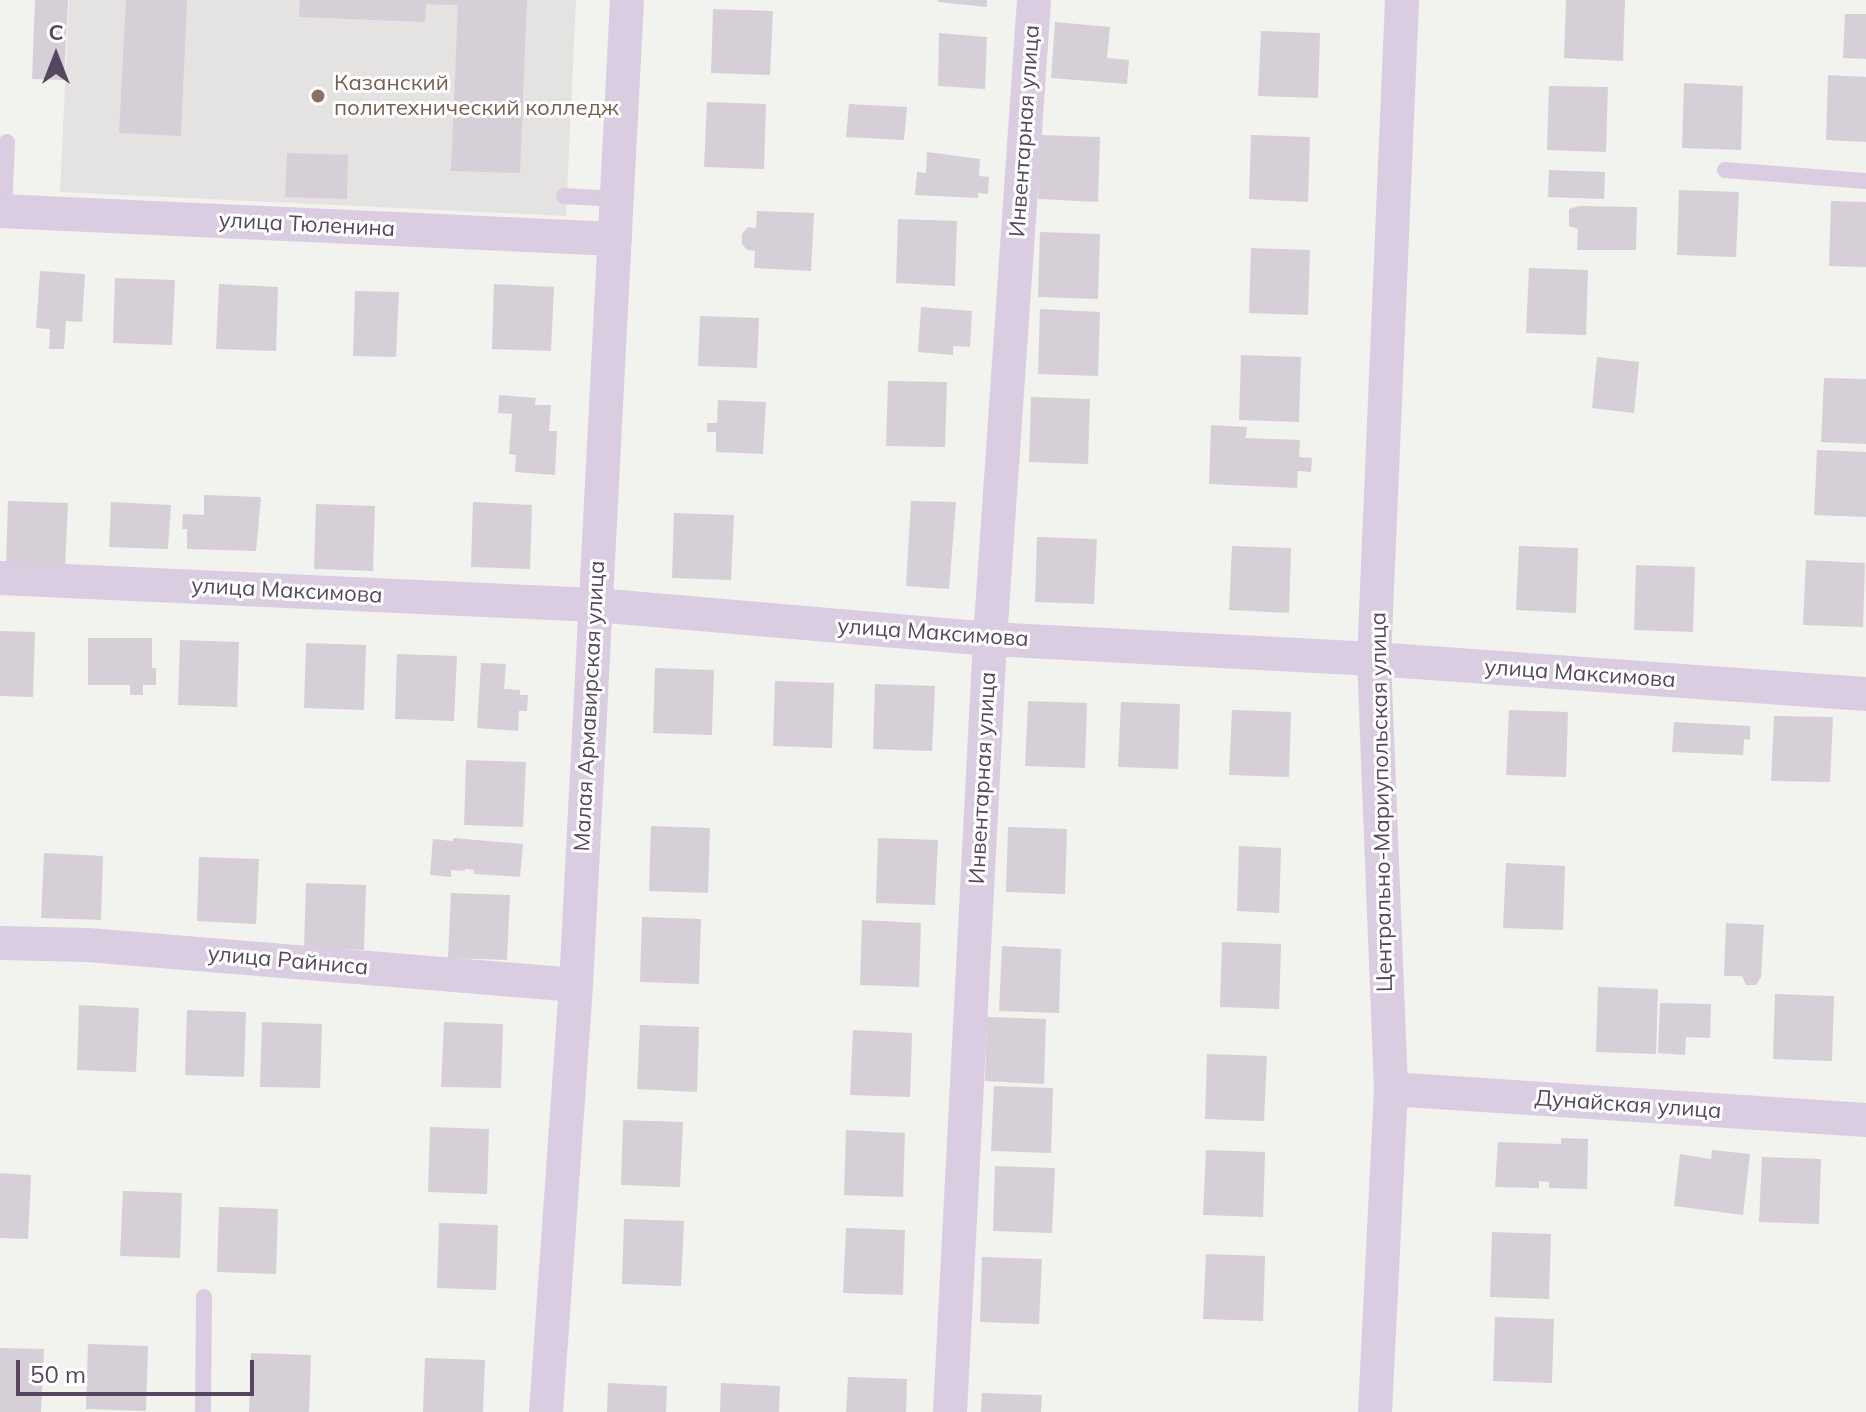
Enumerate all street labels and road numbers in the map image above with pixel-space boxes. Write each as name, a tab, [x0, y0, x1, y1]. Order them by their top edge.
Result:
street label: Инвентарная улица	[1004, 24, 1046, 238]
street label: улица Тюленина	[218, 207, 396, 243]
street label: Малая Армавирская улица	[569, 560, 611, 852]
street label: улица Максимова	[191, 573, 383, 609]
street label: Центрально-Мариупольская улица	[1365, 612, 1399, 992]
street label: улица Максимова	[837, 613, 1029, 653]
street label: улица Максимова	[1484, 654, 1676, 694]
street label: Инвентарная улица	[964, 671, 1002, 885]
street label: улица Райниса	[207, 941, 369, 981]
street label: Дунайская улица	[1534, 1085, 1722, 1125]

